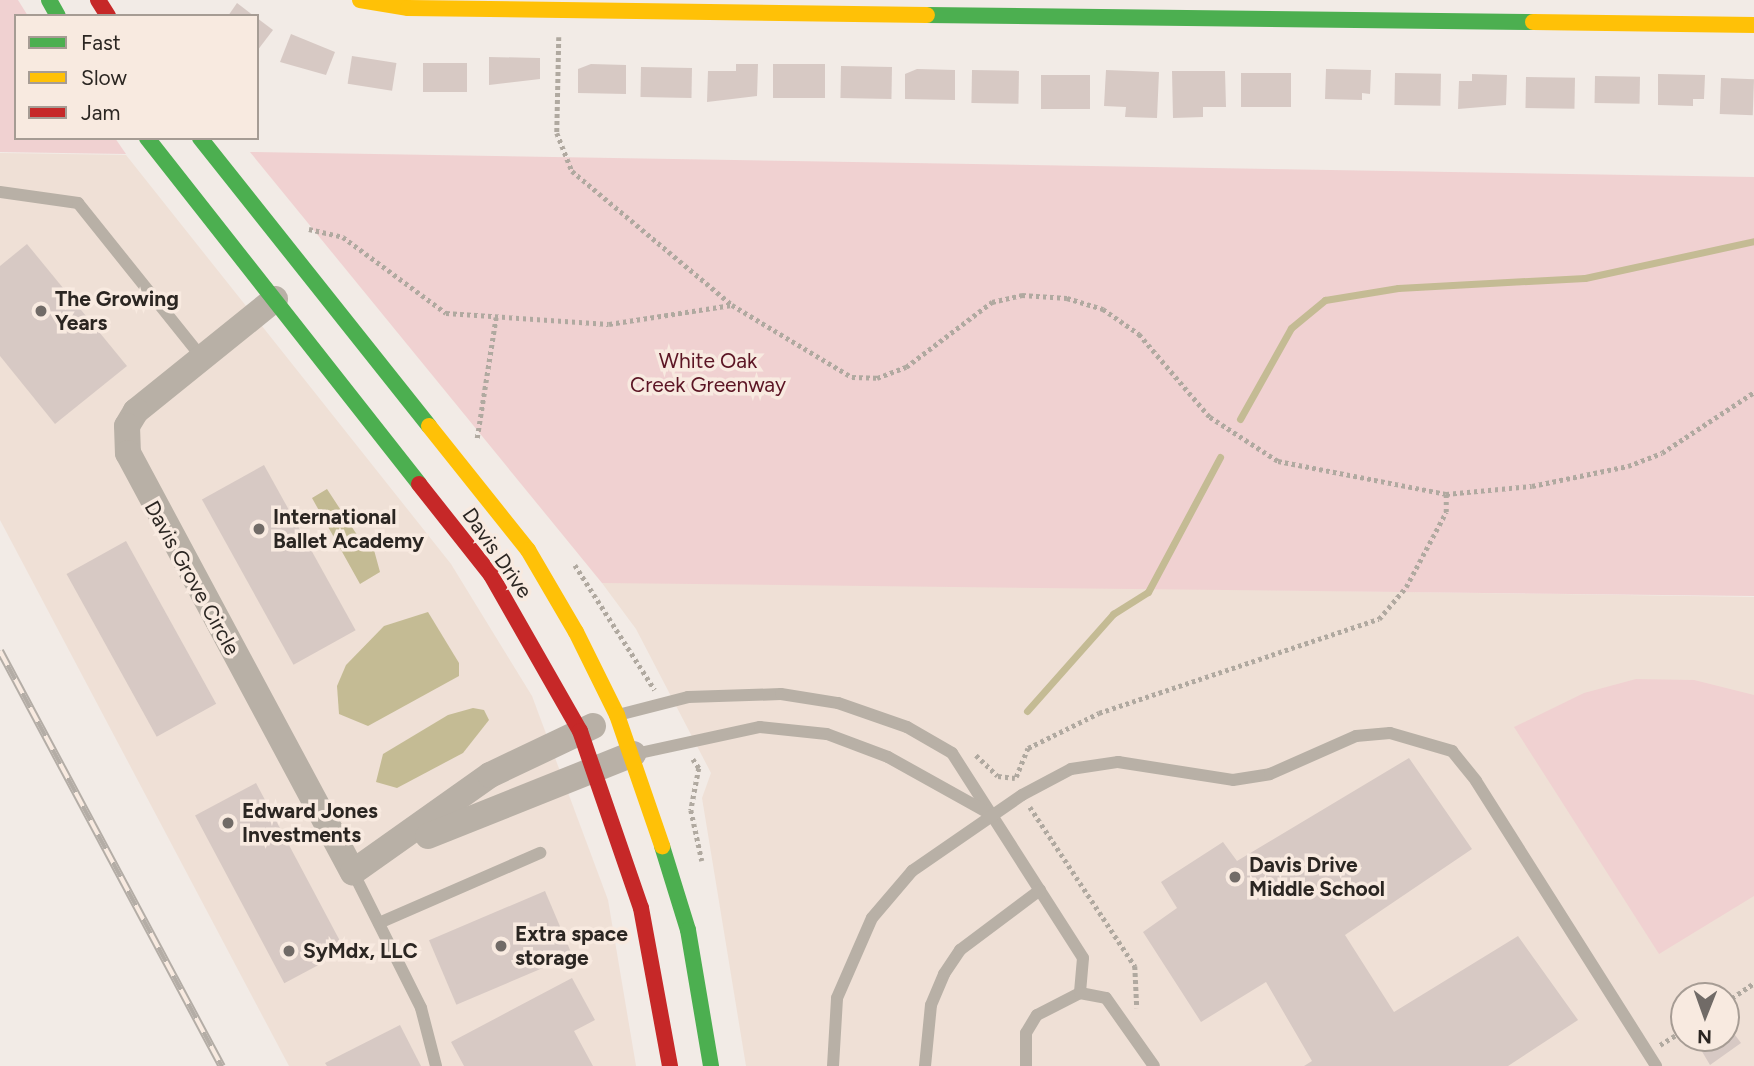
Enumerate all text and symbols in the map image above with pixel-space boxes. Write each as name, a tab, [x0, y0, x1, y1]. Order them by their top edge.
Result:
legend	[14, 14, 259, 140]
text: Fast	[81, 30, 121, 55]
text: Slow	[81, 65, 127, 90]
text: Jam	[81, 100, 120, 125]
place label: The Growing Years	[55, 286, 179, 336]
marker: The Growing Years	[33, 303, 49, 319]
park label: White Oak Creek Greenway	[630, 348, 786, 398]
street label: Davis Grove Circle	[139, 496, 245, 660]
street label: Davis Drive	[457, 503, 537, 603]
place label: International Ballet Academy	[273, 504, 424, 554]
marker: International Ballet Academy	[251, 521, 267, 537]
place label: Edward Jones Investments	[242, 798, 378, 848]
marker: Edward Jones Investments	[220, 815, 236, 831]
place label: Davis Drive Middle School	[1249, 852, 1385, 902]
marker: Davis Drive Middle School	[1227, 869, 1243, 885]
place label: Extra space storage	[515, 921, 628, 971]
place label: SyMdx, LLC	[303, 938, 418, 964]
marker: Extra space storage	[493, 938, 509, 954]
marker: SyMdx, LLC	[281, 943, 297, 959]
north arrow	[1670, 982, 1740, 1052]
text: N	[1697, 1025, 1712, 1048]

